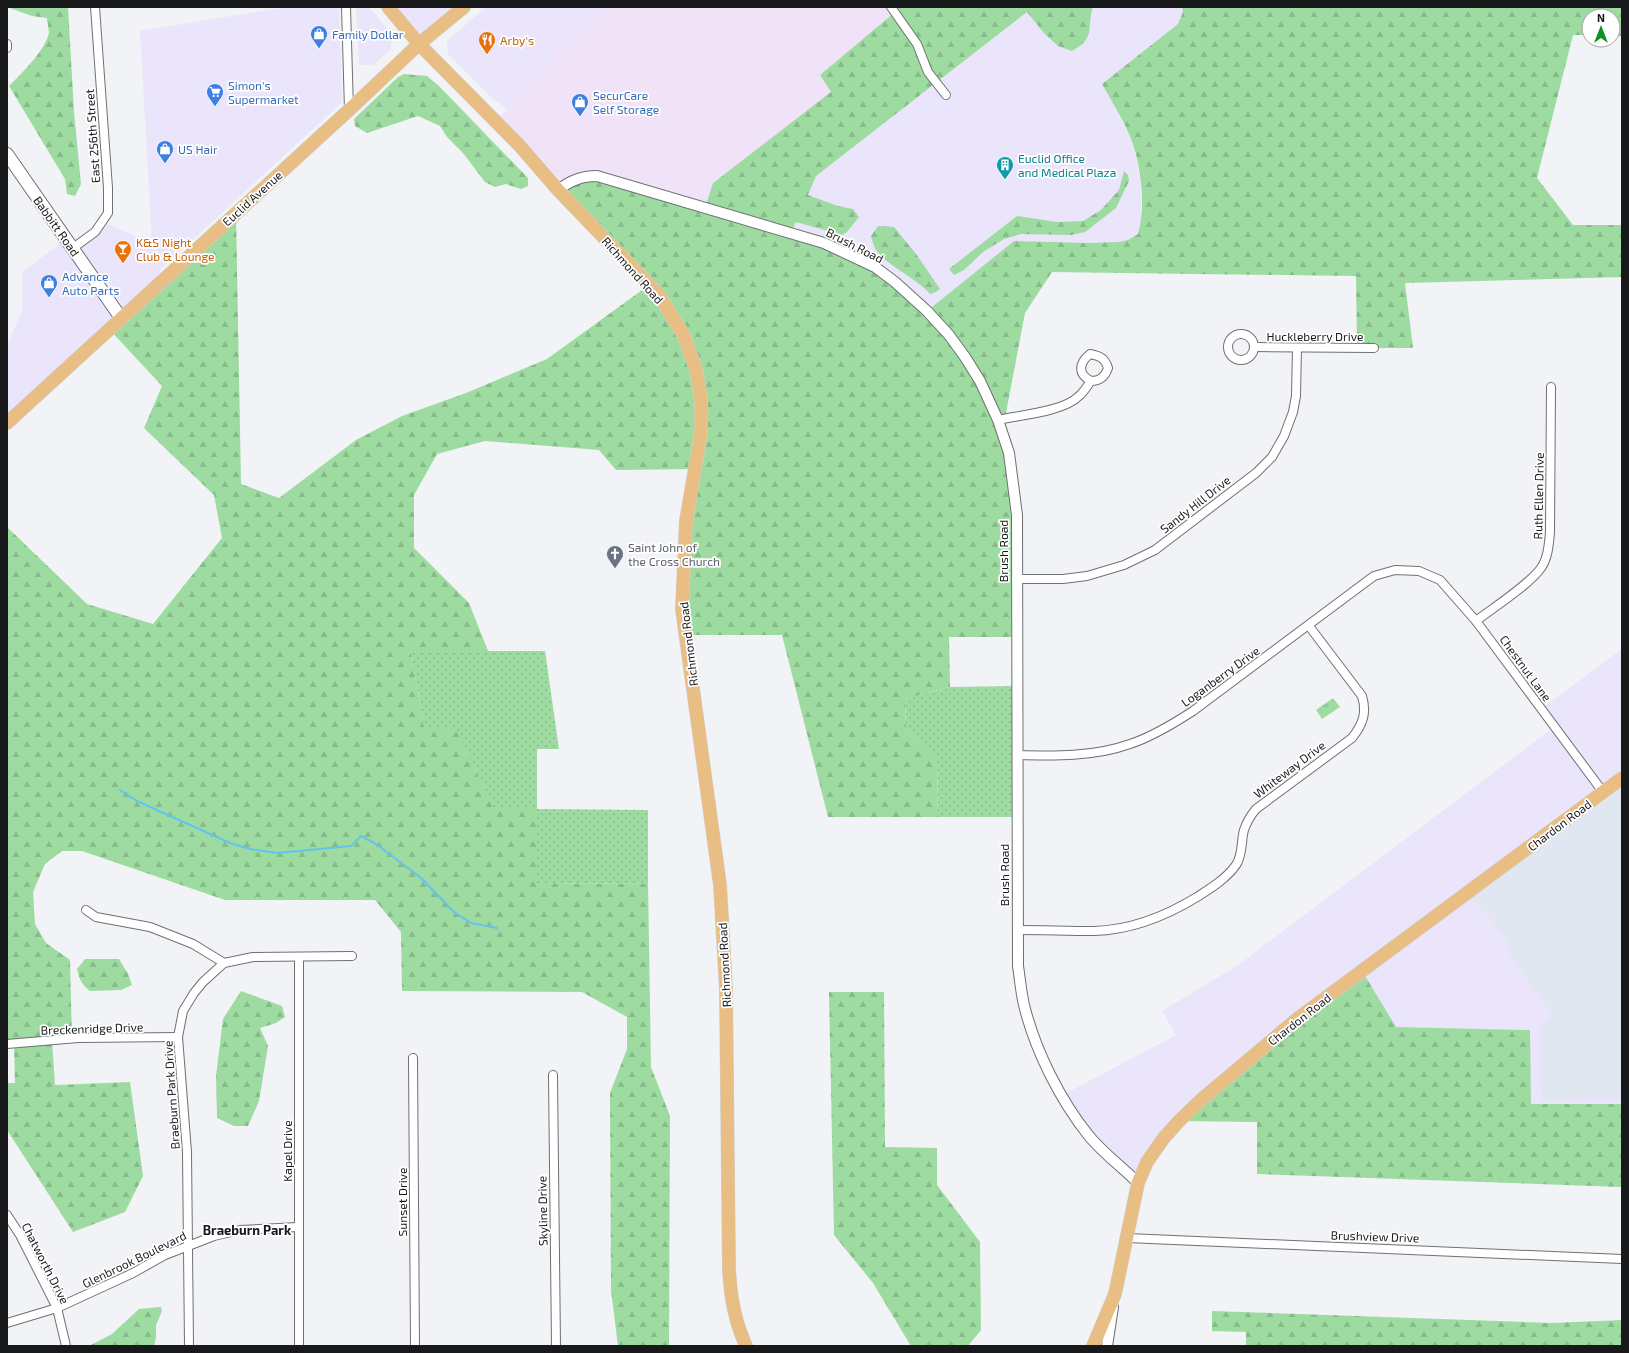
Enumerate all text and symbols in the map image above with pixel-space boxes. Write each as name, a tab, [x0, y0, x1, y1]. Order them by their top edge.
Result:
north arrow	[1581, 8, 1621, 48]
text: N	[1597, 11, 1605, 24]
shop icon: Family Dollar	[309, 24, 329, 49]
place label: Family Dollar	[332, 27, 404, 41]
restaurant icon: Arby's	[477, 30, 497, 55]
place label: Arby's	[500, 33, 534, 47]
place label: Simon's Supermarket	[228, 78, 299, 106]
supermarket icon: Simon's Supermarket	[205, 82, 225, 107]
street label: East 256th Street	[82, 88, 102, 184]
place label: SecurCare Self Storage	[593, 88, 659, 116]
shop icon: SecurCare Self Storage	[570, 92, 590, 117]
shop icon: US Hair	[155, 139, 175, 164]
place label: US Hair	[178, 142, 218, 156]
place label: Euclid Office and Medical Plaza	[1018, 151, 1116, 179]
building icon: Euclid Office and Medical Plaza	[995, 155, 1015, 180]
street label: Euclid Avenue	[219, 168, 285, 228]
street label: Babbitt Road	[31, 193, 83, 259]
street label: Brush Road	[824, 225, 886, 265]
street label: Richmond Road	[599, 234, 667, 306]
place label: K&S Night Club & Lounge	[136, 235, 215, 263]
bar icon: K&S Night Club & Lounge	[113, 239, 133, 264]
place label: Advance Auto Parts	[62, 269, 119, 297]
shop icon: Advance Auto Parts	[39, 273, 59, 298]
street label: Huckleberry Drive	[1267, 329, 1364, 343]
street label: Ruth Ellen Drive	[1530, 452, 1546, 540]
street label: Sandy Hill Drive	[1157, 472, 1233, 536]
street label: Brush Road	[996, 520, 1010, 582]
place label: Saint John of the Cross Church	[628, 540, 720, 568]
church icon: Saint John of the Cross Church	[605, 544, 625, 569]
street label: Richmond Road	[676, 601, 700, 687]
street label: Chestnut Lane	[1497, 632, 1555, 704]
street label: Loganberry Drive	[1178, 643, 1262, 709]
street label: Whiteway Drive	[1250, 738, 1328, 800]
street label: Chardon Road	[1524, 797, 1594, 853]
street label: Brush Road	[997, 844, 1011, 906]
street label: Richmond Road	[715, 922, 733, 1008]
street label: Chardon Road	[1265, 990, 1333, 1048]
street label: Breckenridge Drive	[40, 1019, 144, 1037]
street label: Braeburn Park Drive	[160, 1040, 182, 1150]
street label: Kapel Drive	[280, 1120, 294, 1182]
street label: Sunset Drive	[395, 1168, 409, 1236]
street label: Skyline Drive	[534, 1176, 550, 1246]
street label: Chatworth Drive	[20, 1220, 72, 1306]
district label: Braeburn Park	[203, 1222, 292, 1238]
street label: Brushview Drive	[1330, 1227, 1420, 1245]
street label: Glenbrook Boulevard	[80, 1228, 188, 1290]

